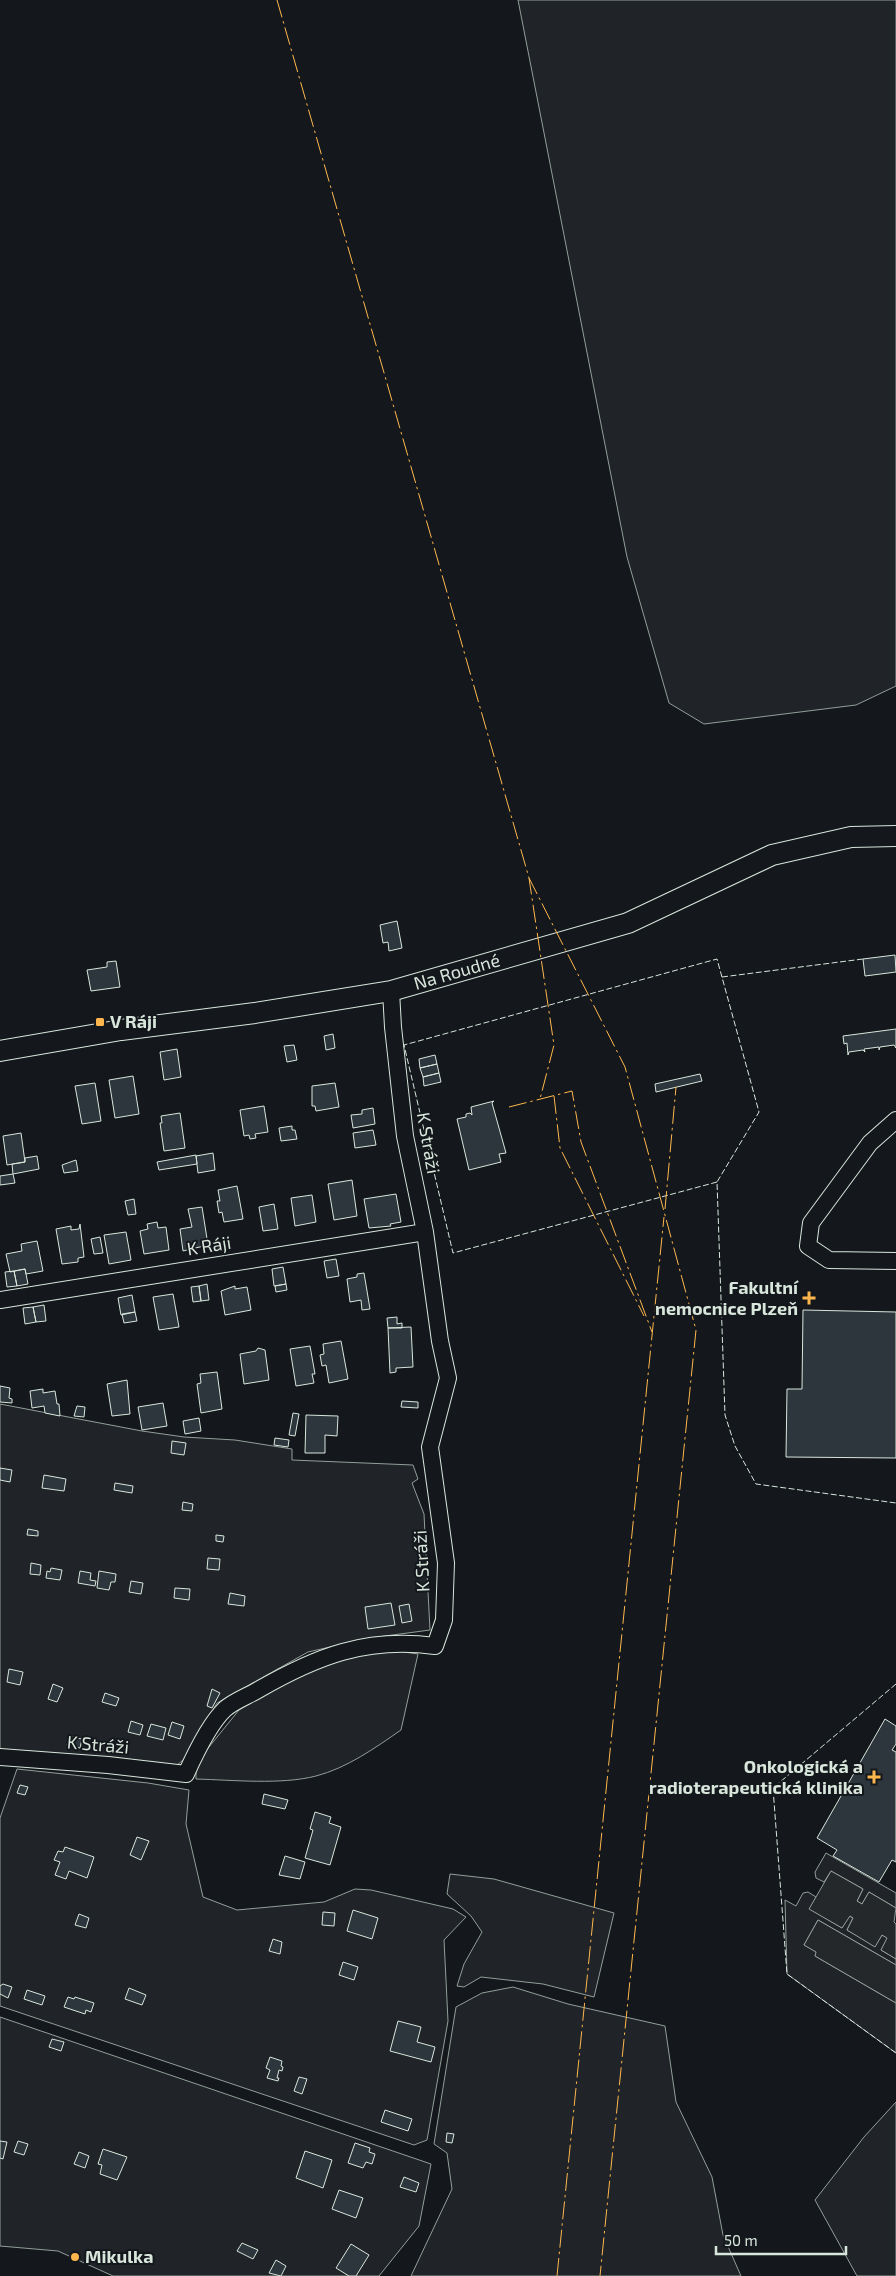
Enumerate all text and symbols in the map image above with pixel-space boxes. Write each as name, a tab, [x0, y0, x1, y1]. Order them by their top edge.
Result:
street label: Na Roudné	[411, 948, 502, 994]
place label: V Ráji	[110, 1010, 157, 1032]
marker: V Ráji	[94, 1016, 106, 1028]
street label: K Stráži	[413, 1110, 445, 1175]
street label: K Ráji	[185, 1231, 233, 1259]
place label: Fakultní nemocnice Plzeň	[655, 1276, 799, 1319]
marker: Fakultní nemocnice Plzeň	[802, 1291, 816, 1305]
street label: K Stráži	[408, 1529, 434, 1593]
street label: K Stráži	[66, 1730, 130, 1758]
place label: Onkologická a radioterapeutická klinika	[649, 1755, 863, 1798]
marker: Onkologická a radioterapeutická klinika	[867, 1770, 881, 1784]
scale bar	[716, 2224, 846, 2256]
text: 50 m	[724, 2231, 758, 2249]
place label: Mikulka	[85, 2245, 153, 2267]
marker: Mikulka	[69, 2251, 81, 2263]

